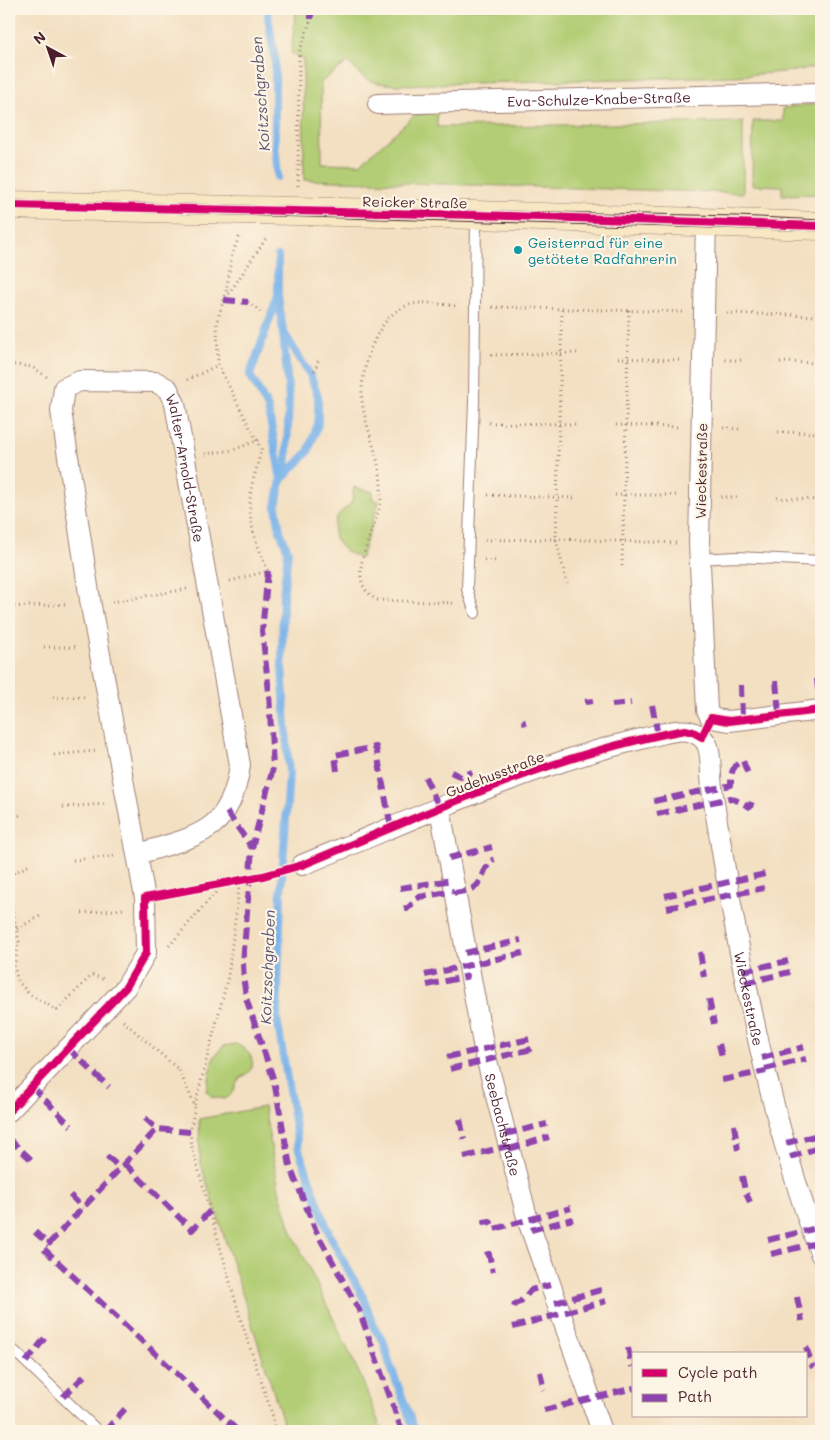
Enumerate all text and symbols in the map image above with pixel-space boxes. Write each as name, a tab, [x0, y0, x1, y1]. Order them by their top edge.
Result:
north arrow	[22, 22, 72, 72]
text: N	[29, 27, 50, 48]
water label: Koitzschgraben	[246, 36, 274, 152]
street label: Eva-Schulze-Knabe-Straße	[507, 87, 691, 110]
street label: Reicker Straße	[362, 192, 468, 212]
place label: Geisterrad für eine getötete Radfahrerin	[528, 233, 677, 268]
marker: Geisterrad für eine getötete Radfahrerin	[512, 244, 524, 256]
street label: Walter-Arnold-Straße	[162, 390, 209, 544]
street label: Wieckestraße	[691, 423, 711, 519]
street label: Gudehusstraße	[443, 746, 547, 802]
water label: Koitzschgraben	[255, 909, 279, 1025]
street label: Wieckestraße	[730, 950, 769, 1048]
street label: Seebachstraße	[481, 1071, 526, 1178]
legend	[632, 1352, 808, 1418]
text: Cycle path	[678, 1362, 757, 1382]
text: Path	[678, 1386, 712, 1406]

